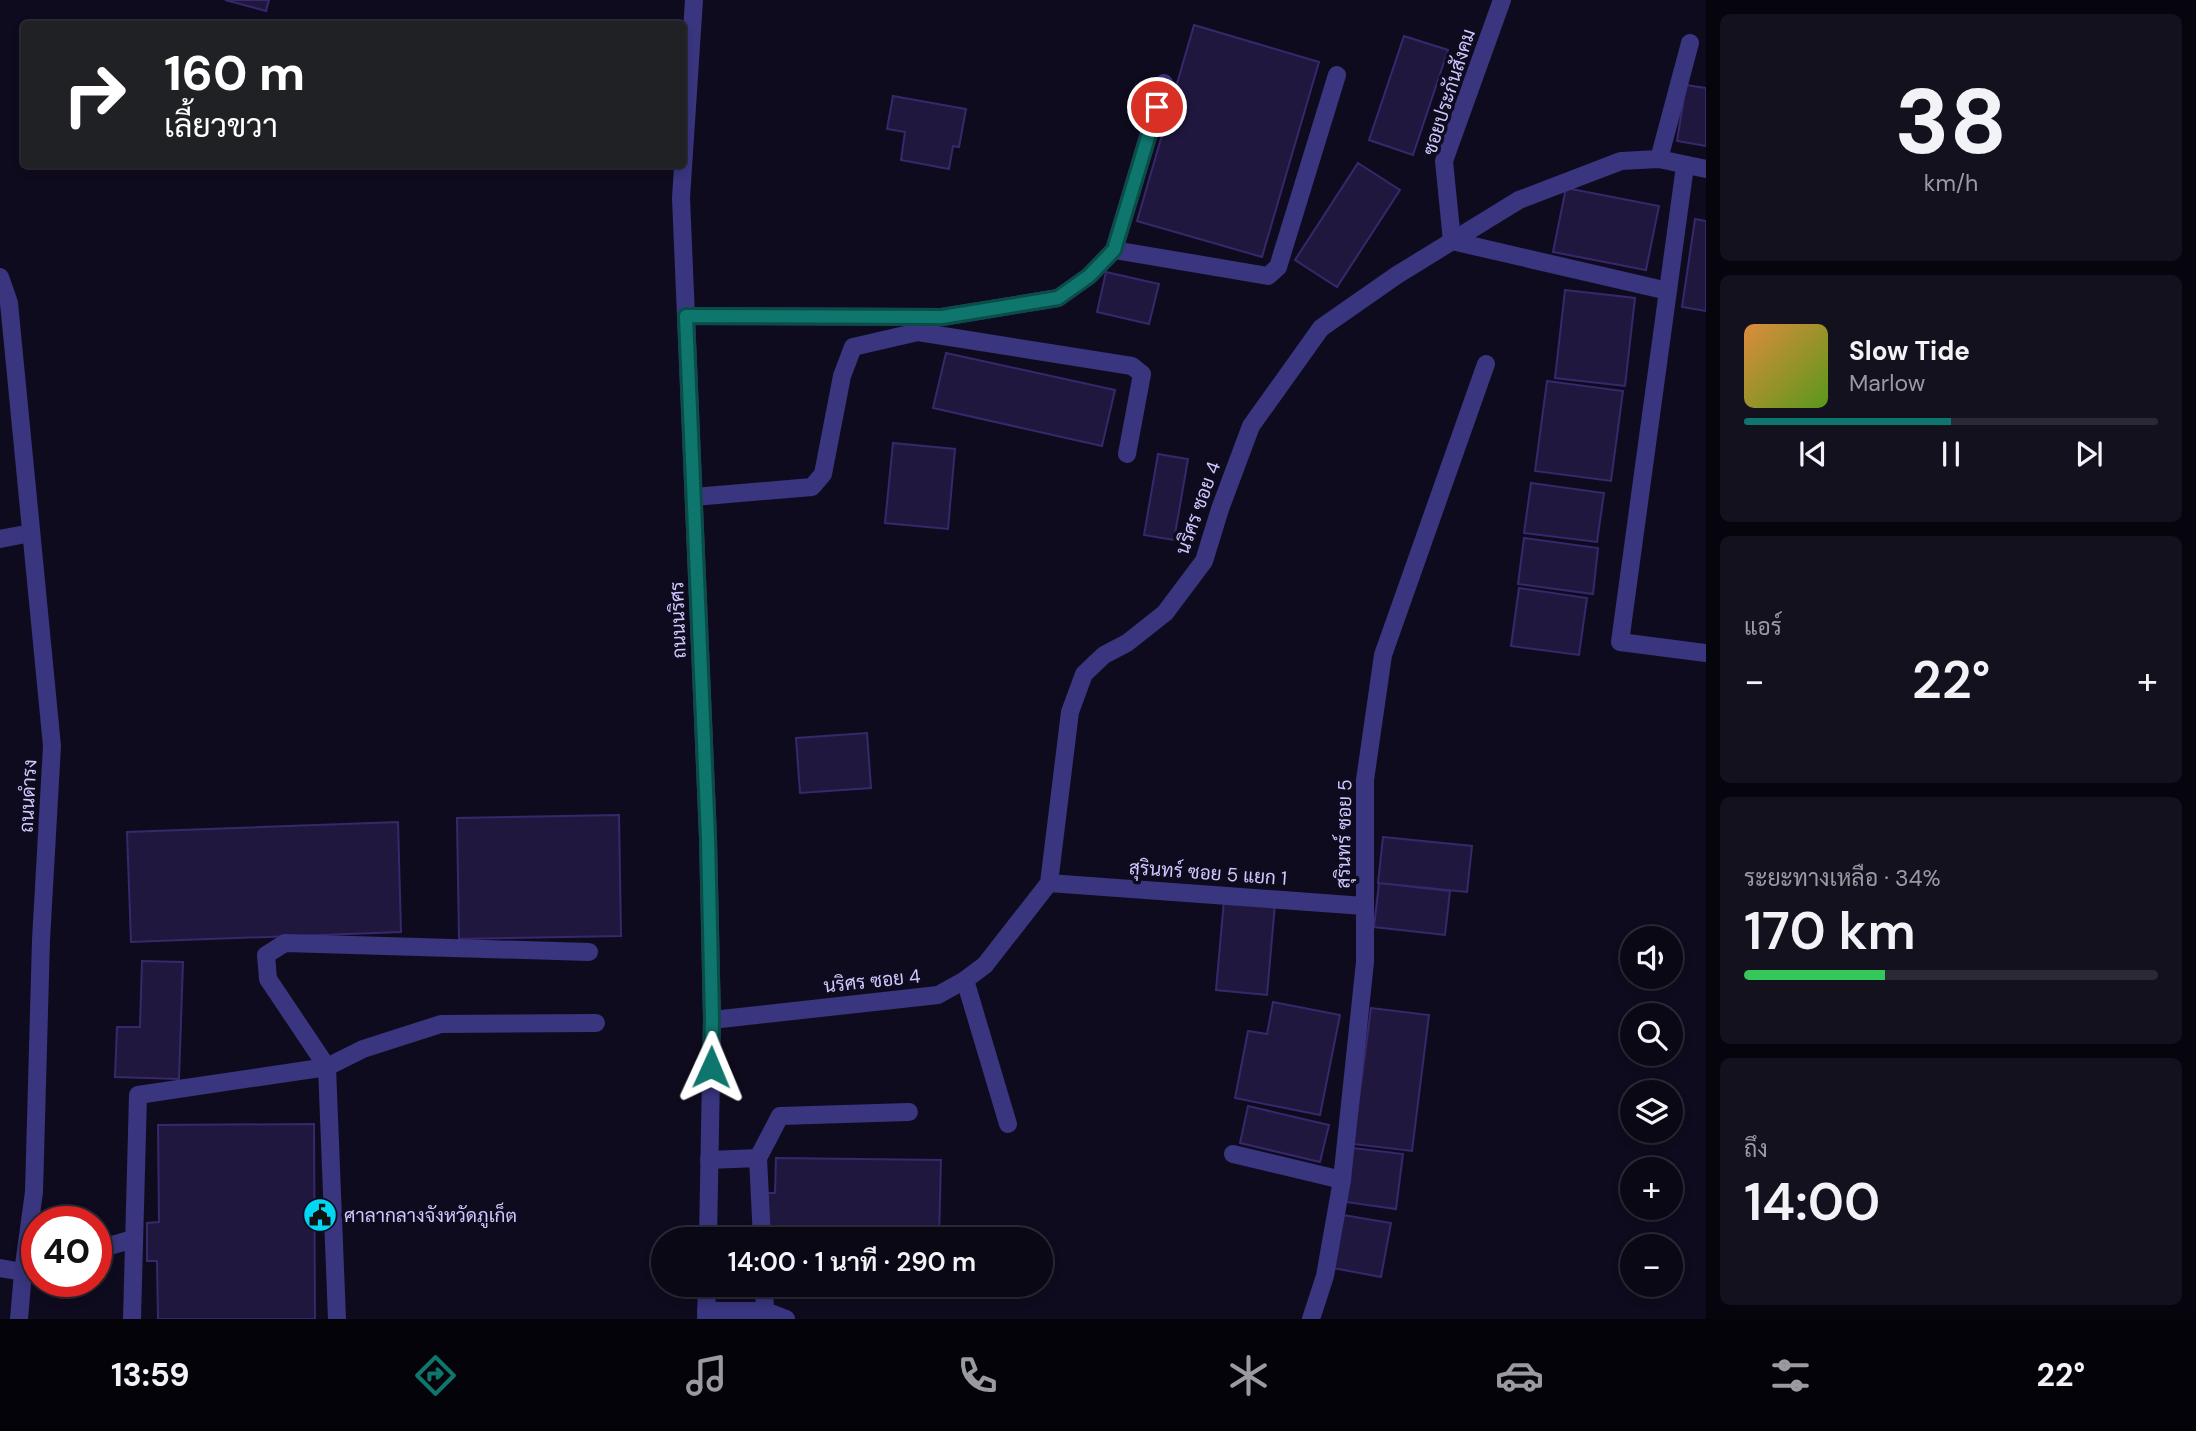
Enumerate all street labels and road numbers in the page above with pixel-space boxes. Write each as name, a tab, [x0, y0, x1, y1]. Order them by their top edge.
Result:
street label: ซอยประกันสังคม	[1417, 26, 1481, 158]
street label: นริศร ซอย 4	[1170, 458, 1226, 558]
street label: ถนนนริศร	[664, 581, 692, 659]
street label: ถนนดำรง	[14, 759, 42, 833]
street label: สุรินทร์ ซอย 5	[1331, 779, 1357, 889]
street label: สุรินทร์ ซอย 5 แยก 1	[1128, 855, 1288, 891]
street label: นริศร ซอย 4	[822, 963, 922, 999]

